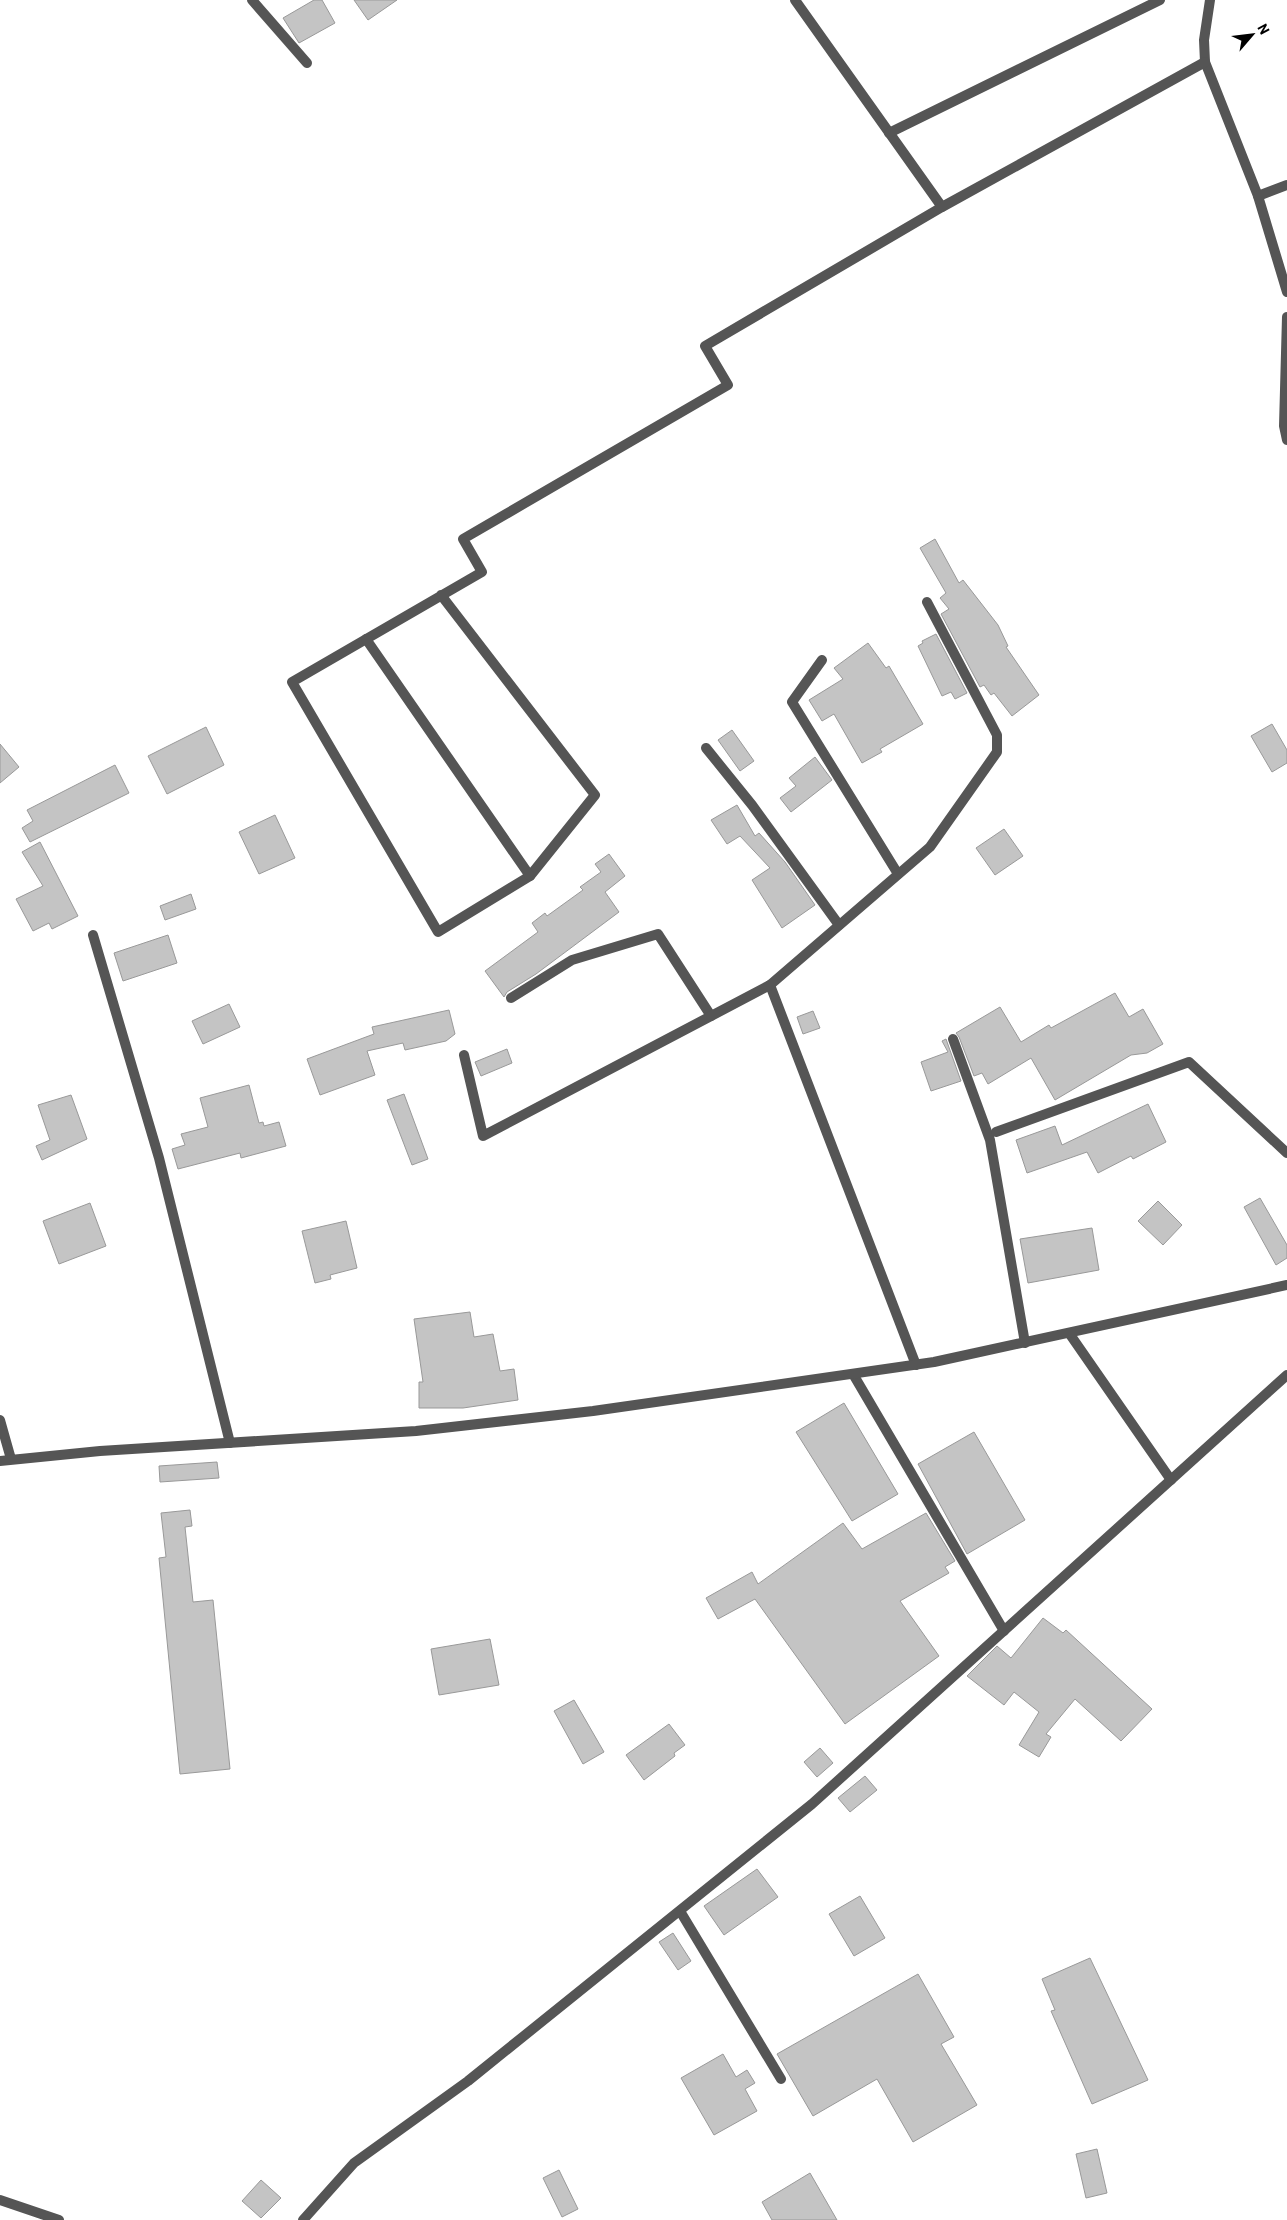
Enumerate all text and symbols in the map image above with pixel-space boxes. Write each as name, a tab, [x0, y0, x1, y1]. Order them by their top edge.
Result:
north arrow	[1227, 10, 1277, 60]
text: N	[1254, 21, 1274, 37]

